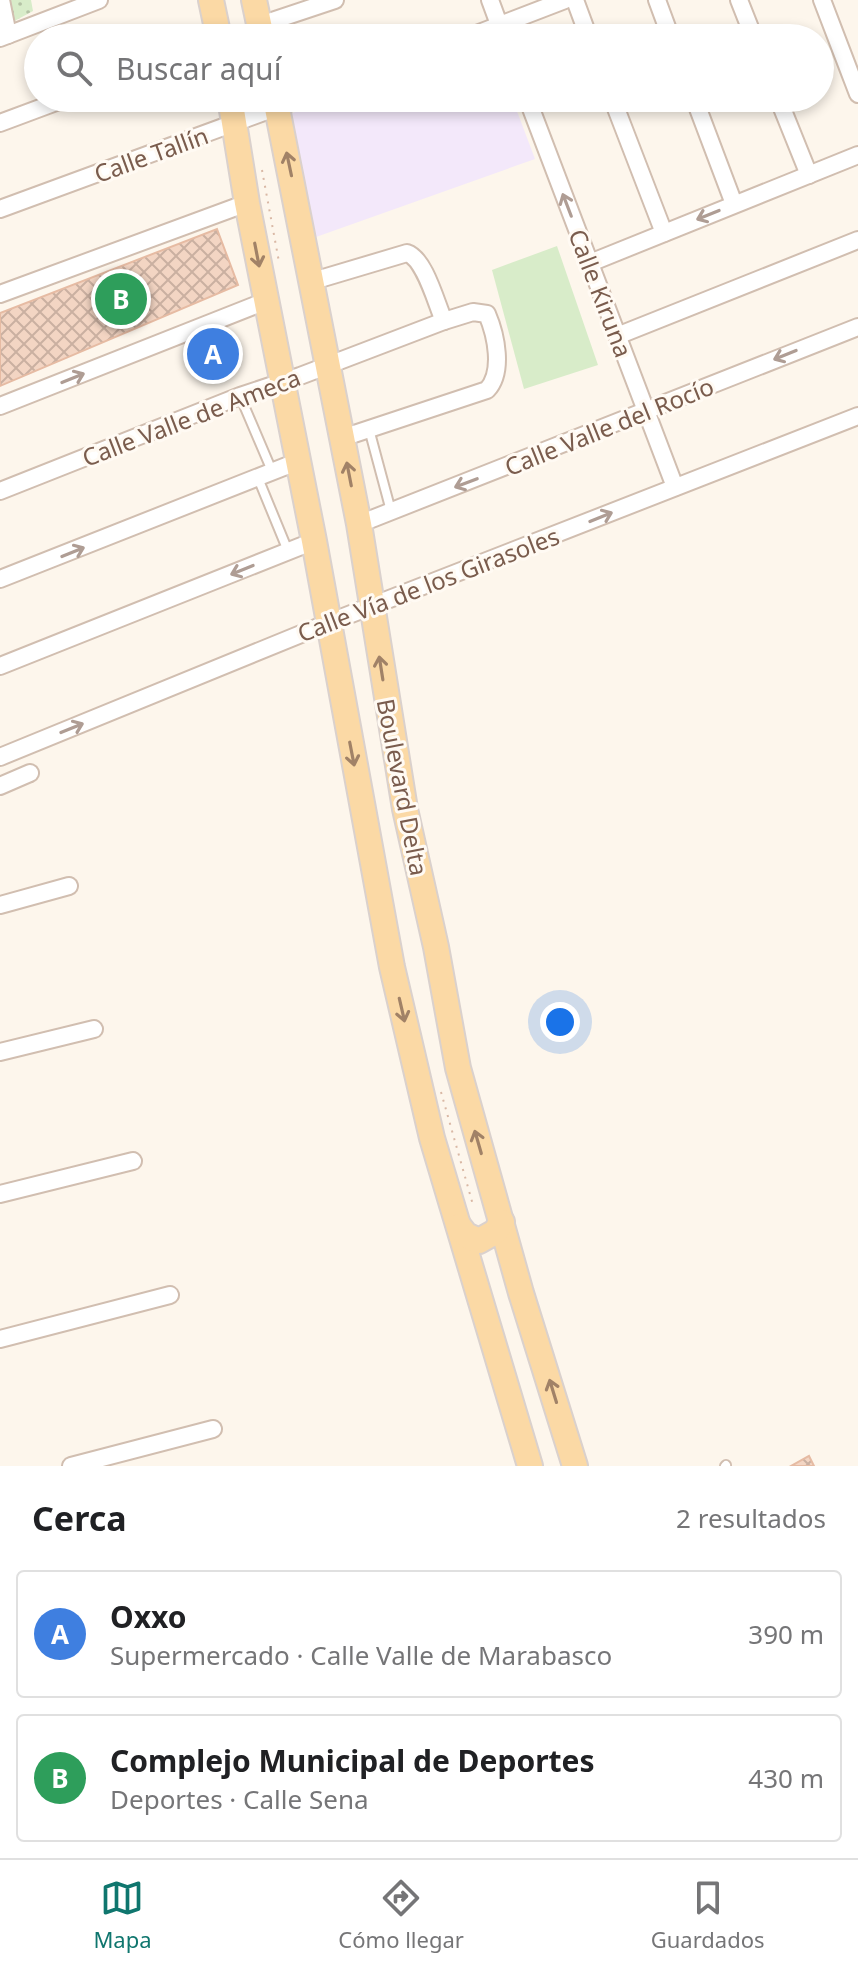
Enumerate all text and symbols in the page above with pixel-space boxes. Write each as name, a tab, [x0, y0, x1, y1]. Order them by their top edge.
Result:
search box	[24, 24, 834, 112]
icon: search	[52, 46, 96, 90]
text: Buscar aquí	[116, 48, 281, 89]
street label: Calle Tallín	[89, 118, 213, 190]
one-way arrow	[280, 151, 295, 177]
one-way arrow	[559, 193, 573, 218]
one-way arrow	[696, 209, 721, 224]
street label: Calle Kiruna	[561, 224, 641, 362]
one-way arrow	[250, 242, 265, 267]
pin: B	[95, 269, 147, 329]
pin: A	[187, 324, 239, 384]
one-way arrow	[773, 349, 798, 363]
street label: Calle Valle de Ameca	[77, 360, 305, 474]
street label: Calle Valle del Rocío	[500, 369, 718, 483]
one-way arrow	[60, 370, 85, 384]
one-way arrow	[341, 461, 356, 487]
one-way arrow	[454, 477, 479, 491]
one-way arrow	[588, 509, 613, 524]
street label: Calle Vía de los Girasoles	[292, 519, 564, 649]
one-way arrow	[60, 544, 85, 558]
one-way arrow	[230, 563, 255, 578]
one-way arrow	[373, 656, 388, 682]
street label: Boulevard Delta	[370, 696, 436, 878]
one-way arrow	[59, 719, 84, 734]
one-way arrow	[345, 741, 360, 767]
one-way arrow	[395, 996, 410, 1022]
your location	[540, 1002, 580, 1042]
one-way arrow	[470, 1130, 485, 1156]
one-way arrow	[545, 1379, 560, 1405]
text: Cerca	[32, 1495, 127, 1541]
text: 2 resultados	[676, 1500, 826, 1536]
text: Oxxo	[110, 1596, 187, 1637]
text: A	[51, 1616, 69, 1652]
text: 390 m	[748, 1616, 824, 1652]
text: Supermercado · Calle Valle de Marabasco	[110, 1637, 612, 1673]
text: Complejo Municipal de Deportes	[110, 1740, 595, 1781]
text: B	[51, 1760, 69, 1796]
text: 430 m	[748, 1760, 824, 1796]
text: Deportes · Calle Sena	[110, 1781, 369, 1817]
tab: Mapa	[93, 1876, 152, 1954]
tab: Cómo llegar	[338, 1876, 464, 1954]
tab: Guardados	[651, 1876, 765, 1954]

